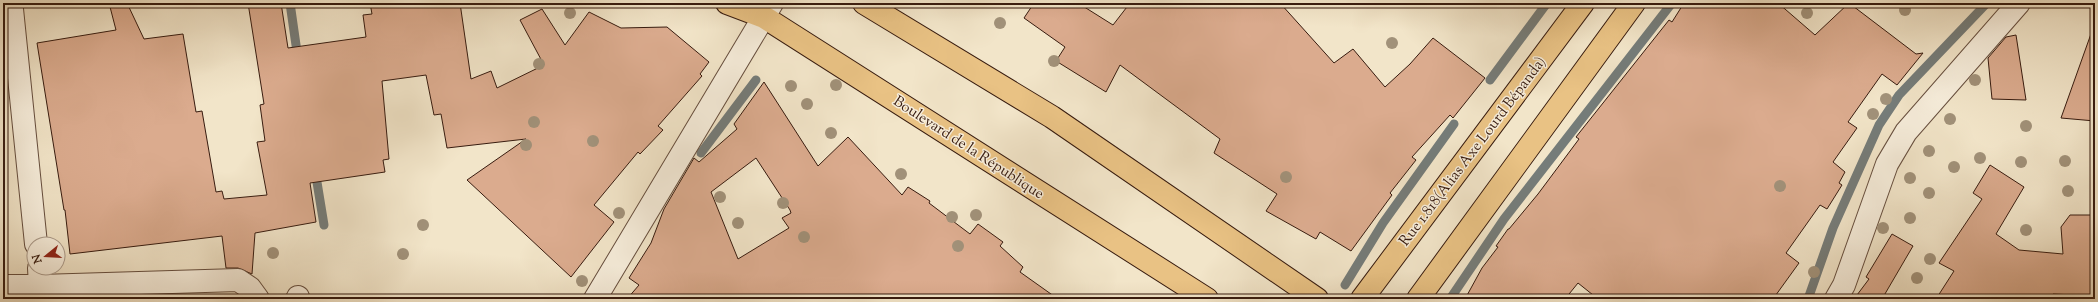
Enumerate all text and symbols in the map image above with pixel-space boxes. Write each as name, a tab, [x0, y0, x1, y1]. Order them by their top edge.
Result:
street label: Rue 1.818(Alias Axe Lourd Bépanda)	[1395, 53, 1552, 251]
street label: Boulevard de la République	[889, 91, 1048, 205]
north arrow	[26, 236, 66, 276]
text: N	[28, 252, 47, 266]

